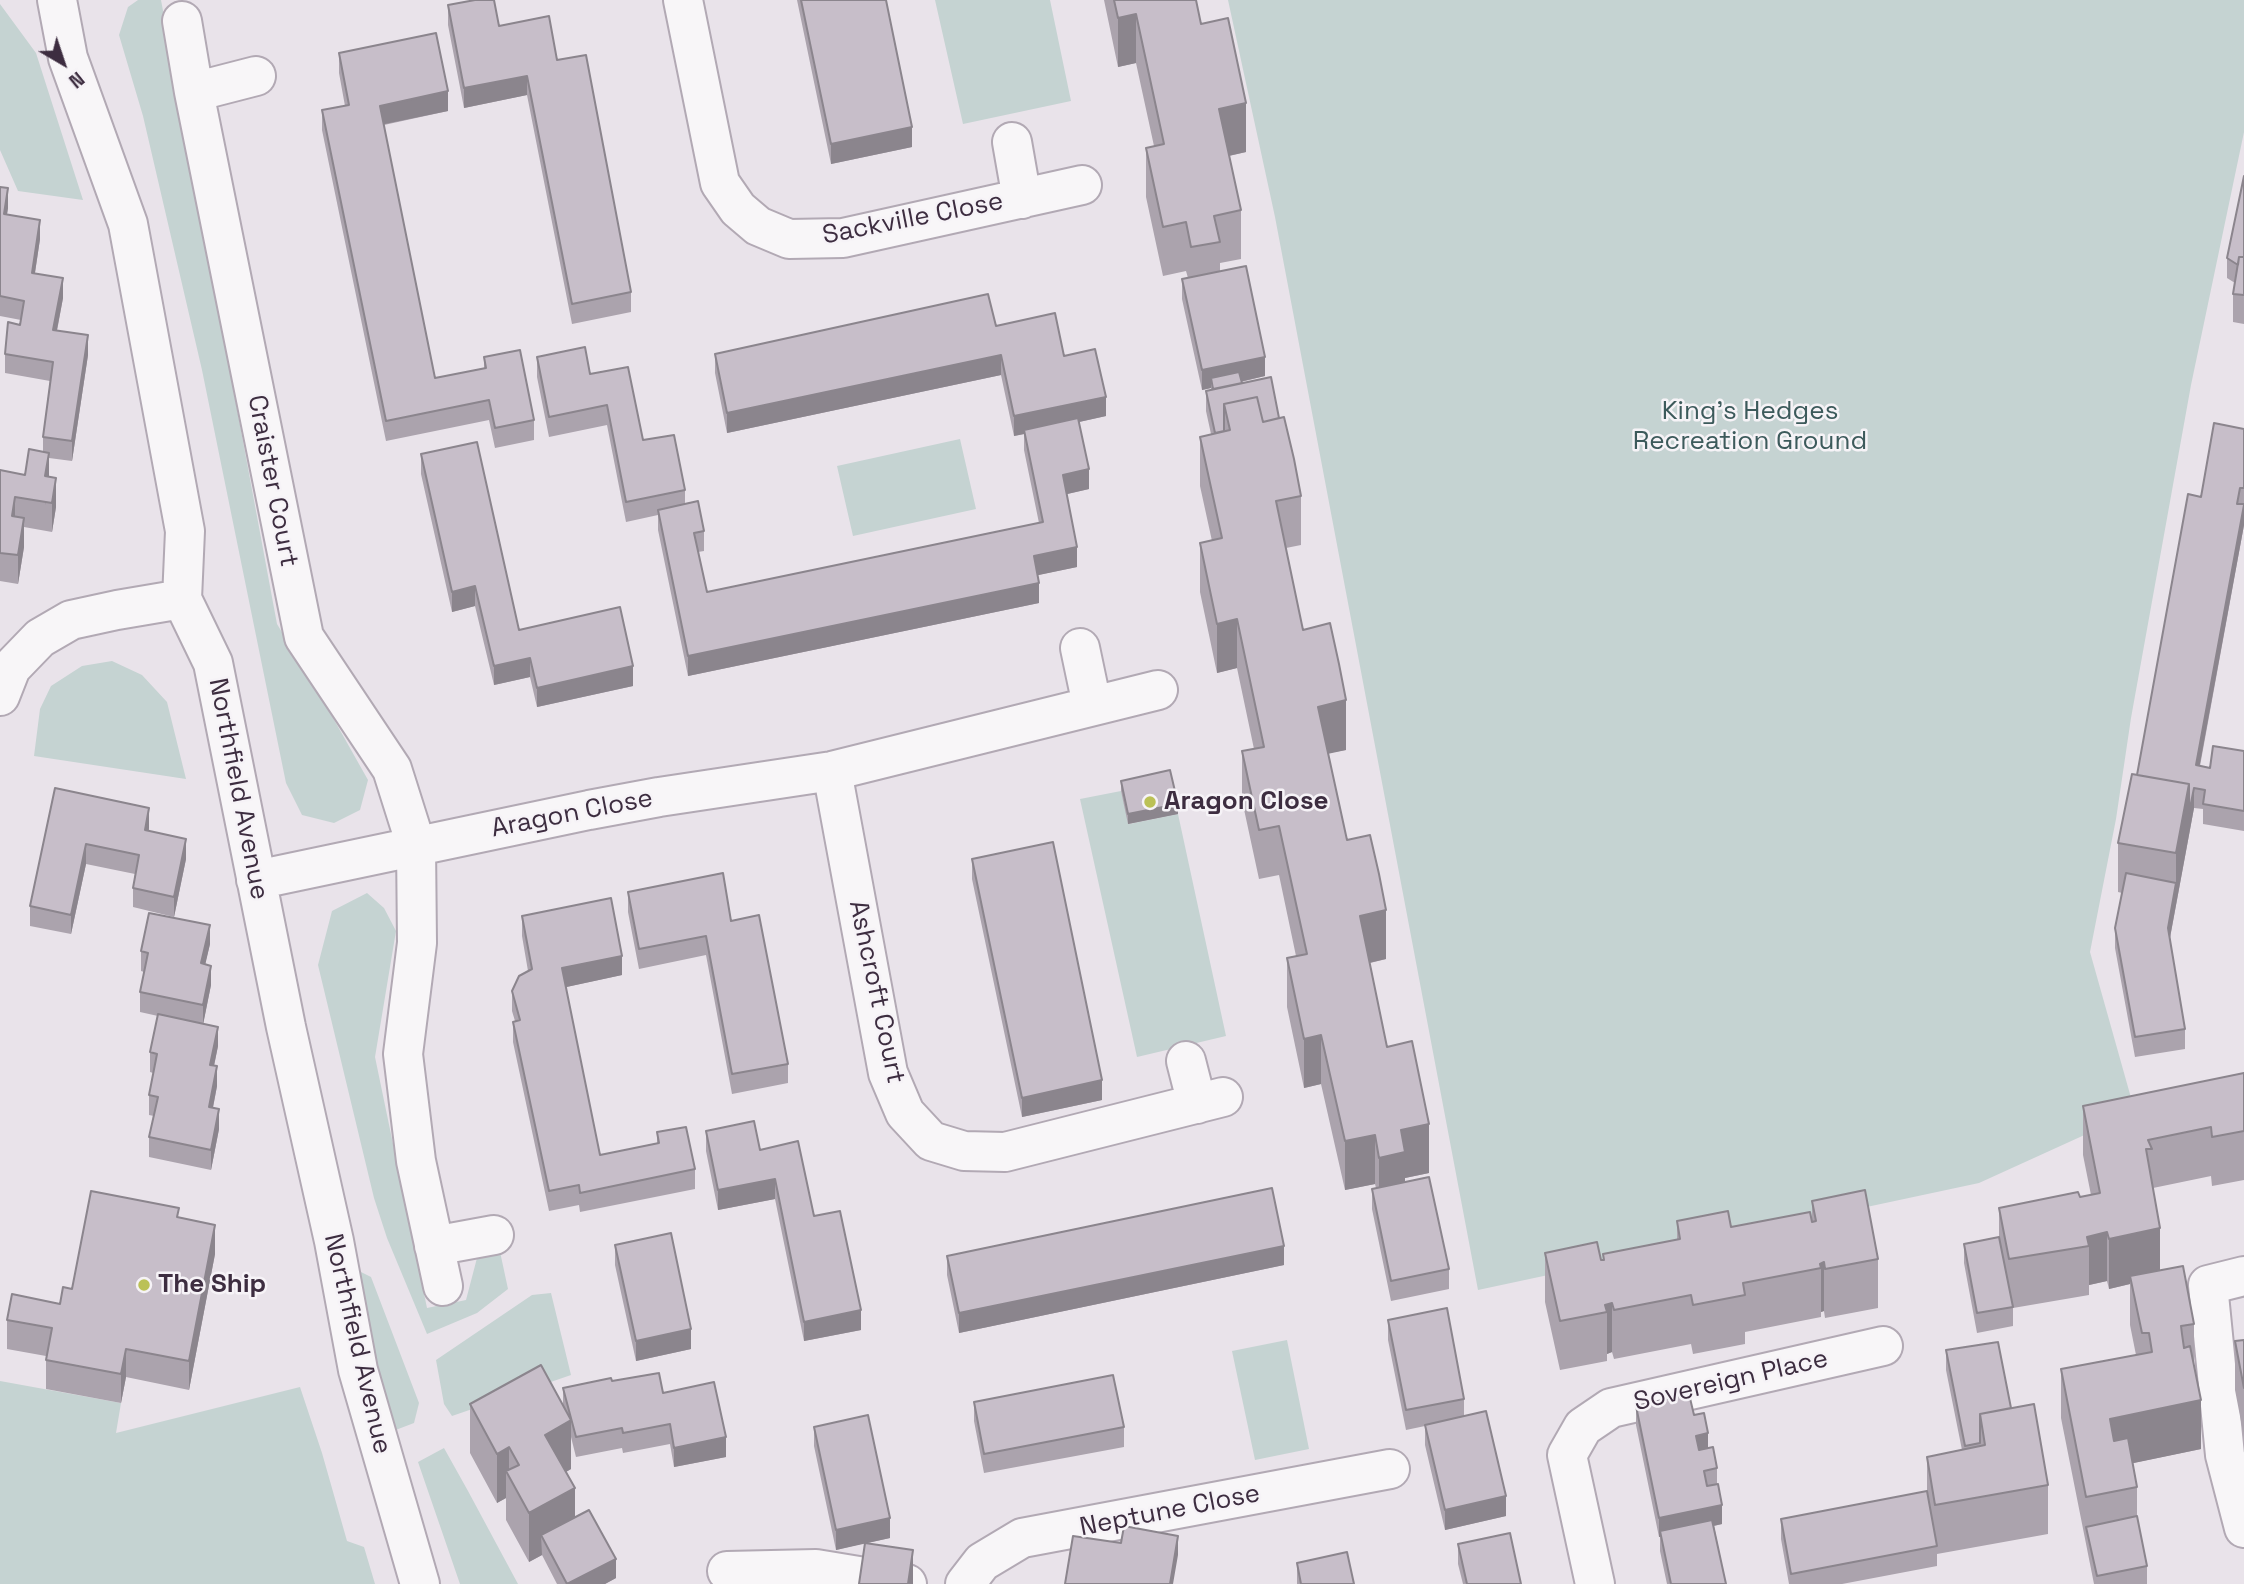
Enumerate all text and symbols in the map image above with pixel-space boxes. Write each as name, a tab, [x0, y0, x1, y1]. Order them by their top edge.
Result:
north arrow	[28, 28, 98, 98]
text: N	[64, 66, 89, 93]
street label: Sackville Close	[820, 186, 1006, 252]
street label: Craister Court	[240, 392, 304, 570]
park label: King's Hedges Recreation Ground	[1633, 396, 1867, 458]
street label: Northfield Avenue	[201, 676, 275, 902]
street label: Aragon Close	[489, 783, 655, 845]
place label: Aragon Close	[1164, 786, 1329, 818]
marker: Aragon Close	[1142, 794, 1158, 810]
street label: Ashcroft Court	[841, 898, 911, 1086]
street label: Northfield Avenue	[317, 1231, 397, 1457]
place label: The Ship	[158, 1269, 266, 1301]
marker: The Ship	[136, 1277, 152, 1293]
street label: Sovereign Place	[1631, 1343, 1831, 1419]
street label: Neptune Close	[1077, 1478, 1263, 1544]

